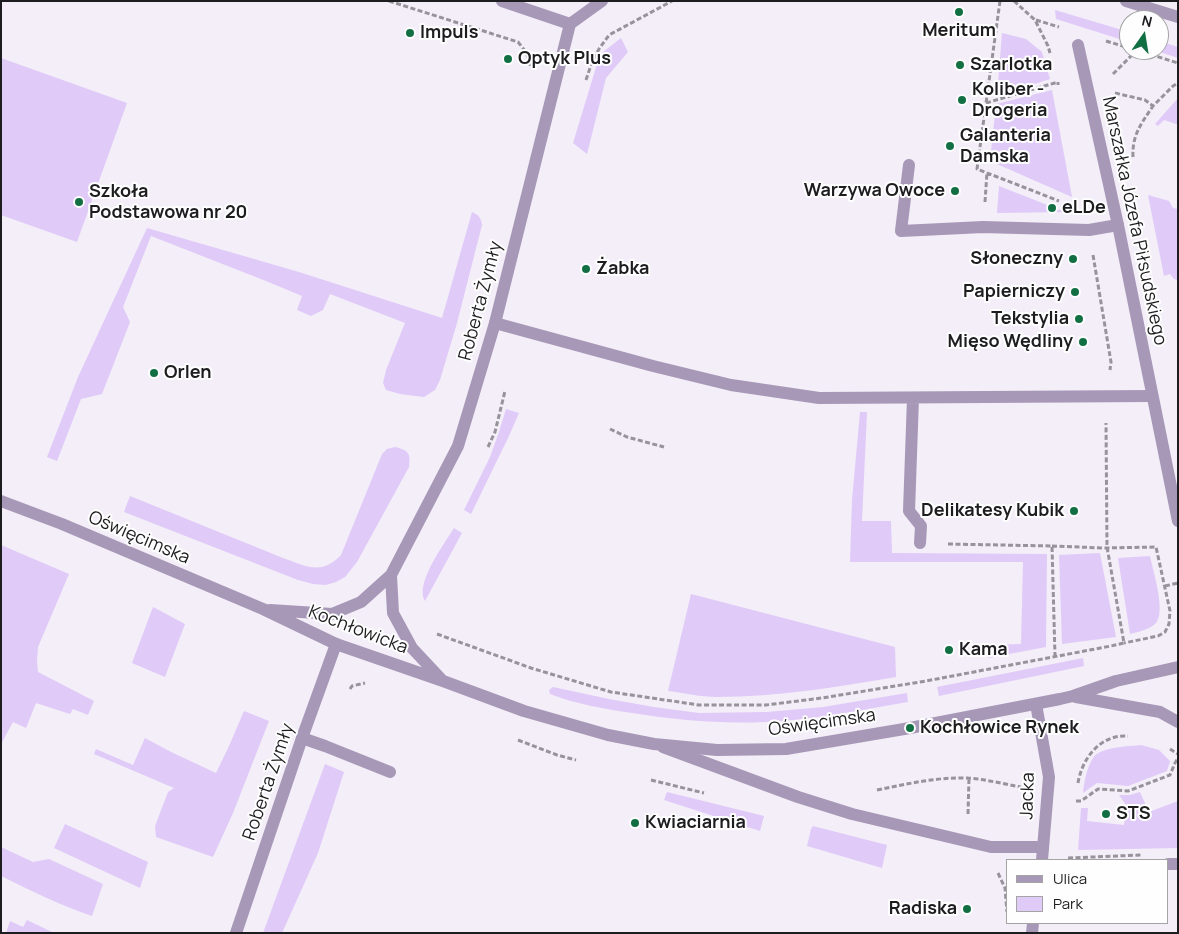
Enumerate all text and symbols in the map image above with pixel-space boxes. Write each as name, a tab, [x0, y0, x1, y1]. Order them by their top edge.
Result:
marker: Meritum	[953, 6, 965, 18]
north arrow	[1119, 10, 1169, 60]
text: N	[1140, 10, 1154, 31]
place label: Meritum	[922, 20, 996, 42]
place label: Impuls	[420, 22, 478, 44]
marker: Impuls	[404, 27, 416, 39]
place label: Optyk Plus	[518, 48, 611, 70]
marker: Optyk Plus	[502, 53, 514, 65]
place label: Szarlotka	[970, 54, 1052, 76]
marker: Szarlotka	[954, 59, 966, 71]
place label: Koliber - Drogeria	[972, 79, 1047, 122]
marker: Koliber - Drogeria	[956, 94, 968, 106]
street label: Marszałka Józefa Piłsudskiego	[1097, 95, 1171, 347]
place label: Galanteria Damska	[960, 125, 1051, 168]
marker: Galanteria Damska	[944, 140, 956, 152]
place label: Warzywa Owoce	[804, 180, 945, 202]
place label: Szkoła Podstawowa nr 20	[89, 181, 247, 223]
marker: Warzywa Owoce	[949, 185, 961, 197]
marker: Szkoła Podstawowa nr 20	[73, 196, 85, 208]
place label: eLDe	[1062, 197, 1106, 219]
marker: eLDe	[1046, 202, 1058, 214]
street label: Roberta Żymły	[455, 239, 507, 363]
place label: Słoneczny	[970, 248, 1063, 270]
marker: Słoneczny	[1067, 253, 1079, 265]
place label: Żabka	[596, 258, 649, 280]
marker: Żabka	[580, 263, 592, 275]
place label: Papierniczy	[963, 281, 1065, 303]
marker: Papierniczy	[1069, 286, 1081, 298]
place label: Tekstylia	[991, 308, 1069, 330]
marker: Tekstylia	[1073, 313, 1085, 325]
place label: Mięso Wędliny	[947, 331, 1073, 353]
marker: Mięso Wędliny	[1077, 336, 1089, 348]
place label: Orlen	[164, 362, 212, 384]
marker: Orlen	[148, 367, 160, 379]
place label: Delikatesy Kubik	[921, 500, 1064, 522]
marker: Delikatesy Kubik	[1068, 505, 1080, 517]
street label: Oświęcimska	[85, 507, 193, 569]
street label: Kochłowicka	[305, 601, 411, 659]
place label: Kama	[959, 639, 1008, 661]
marker: Kama	[943, 644, 955, 656]
street label: Oświęcimska	[767, 705, 877, 741]
place label: Kochłowice Rynek	[920, 717, 1079, 739]
street label: Roberta Żymły	[239, 721, 299, 843]
marker: Kochłowice Rynek	[904, 722, 916, 734]
street label: Jacka	[1016, 772, 1040, 820]
place label: STS	[1116, 803, 1151, 825]
marker: STS	[1100, 808, 1112, 820]
place label: Kwiaciarnia	[645, 812, 746, 834]
marker: Kwiaciarnia	[629, 817, 641, 829]
legend	[1006, 859, 1169, 924]
text: Ulica	[1053, 868, 1087, 889]
text: Park	[1053, 893, 1083, 914]
place label: Radiska	[889, 898, 957, 920]
marker: Radiska	[961, 903, 973, 915]

